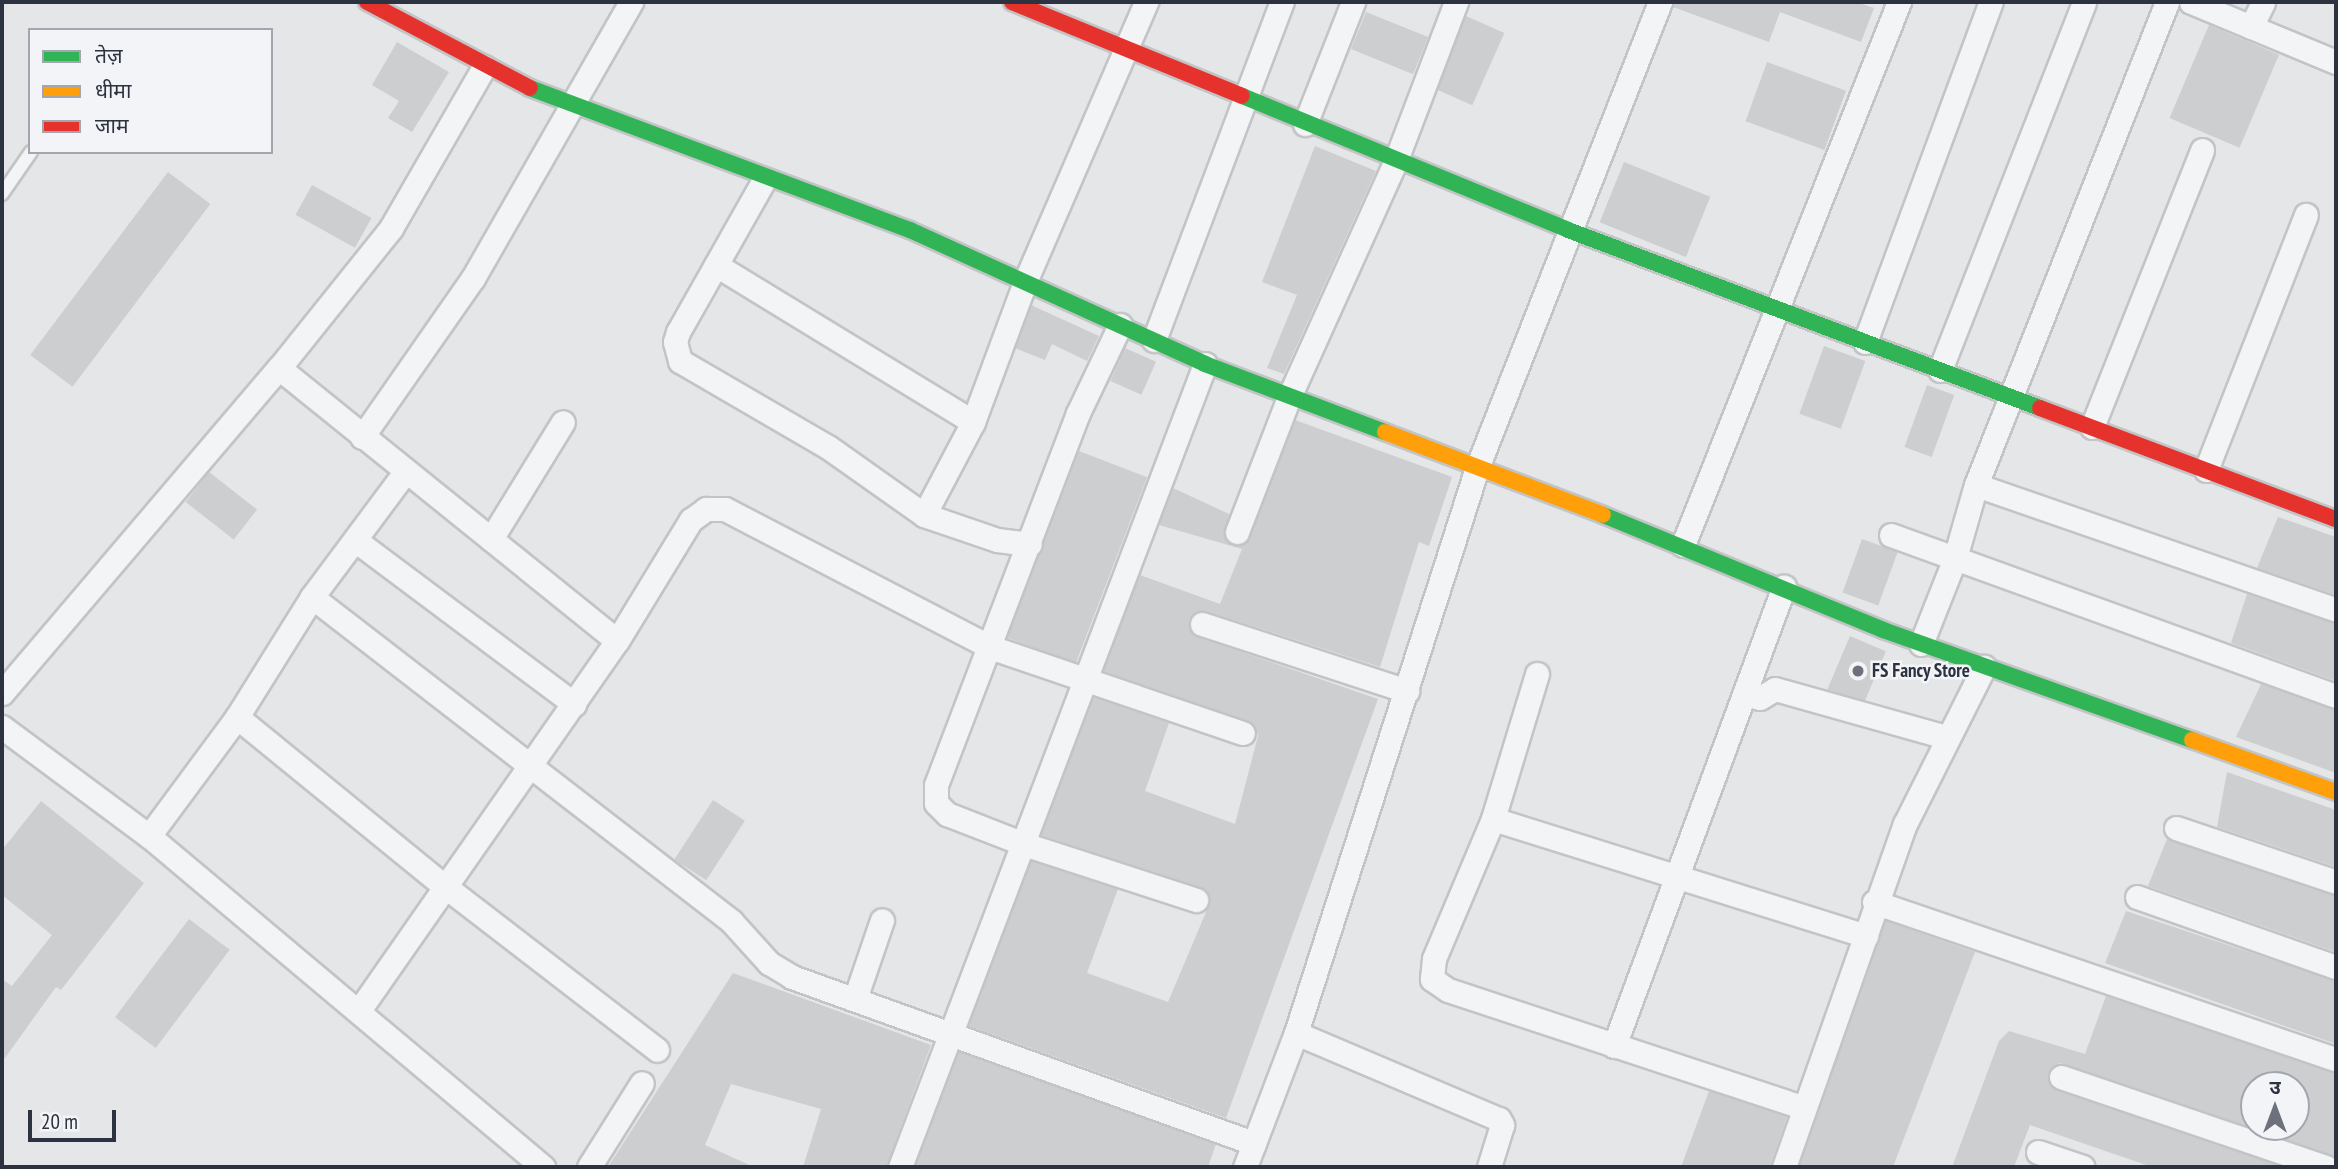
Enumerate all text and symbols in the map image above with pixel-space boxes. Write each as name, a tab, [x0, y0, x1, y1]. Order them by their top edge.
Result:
legend	[28, 28, 273, 154]
text: तेज़	[95, 42, 123, 69]
text: धीमा	[95, 77, 131, 104]
text: जाम	[95, 112, 129, 139]
place label: FS Fancy Store	[1872, 660, 1970, 682]
marker: FS Fancy Store	[1850, 663, 1866, 679]
north arrow	[2240, 1071, 2310, 1141]
text: उ	[2269, 1075, 2281, 1099]
scale bar	[32, 1096, 119, 1140]
text: 20 m	[41, 1108, 78, 1135]

